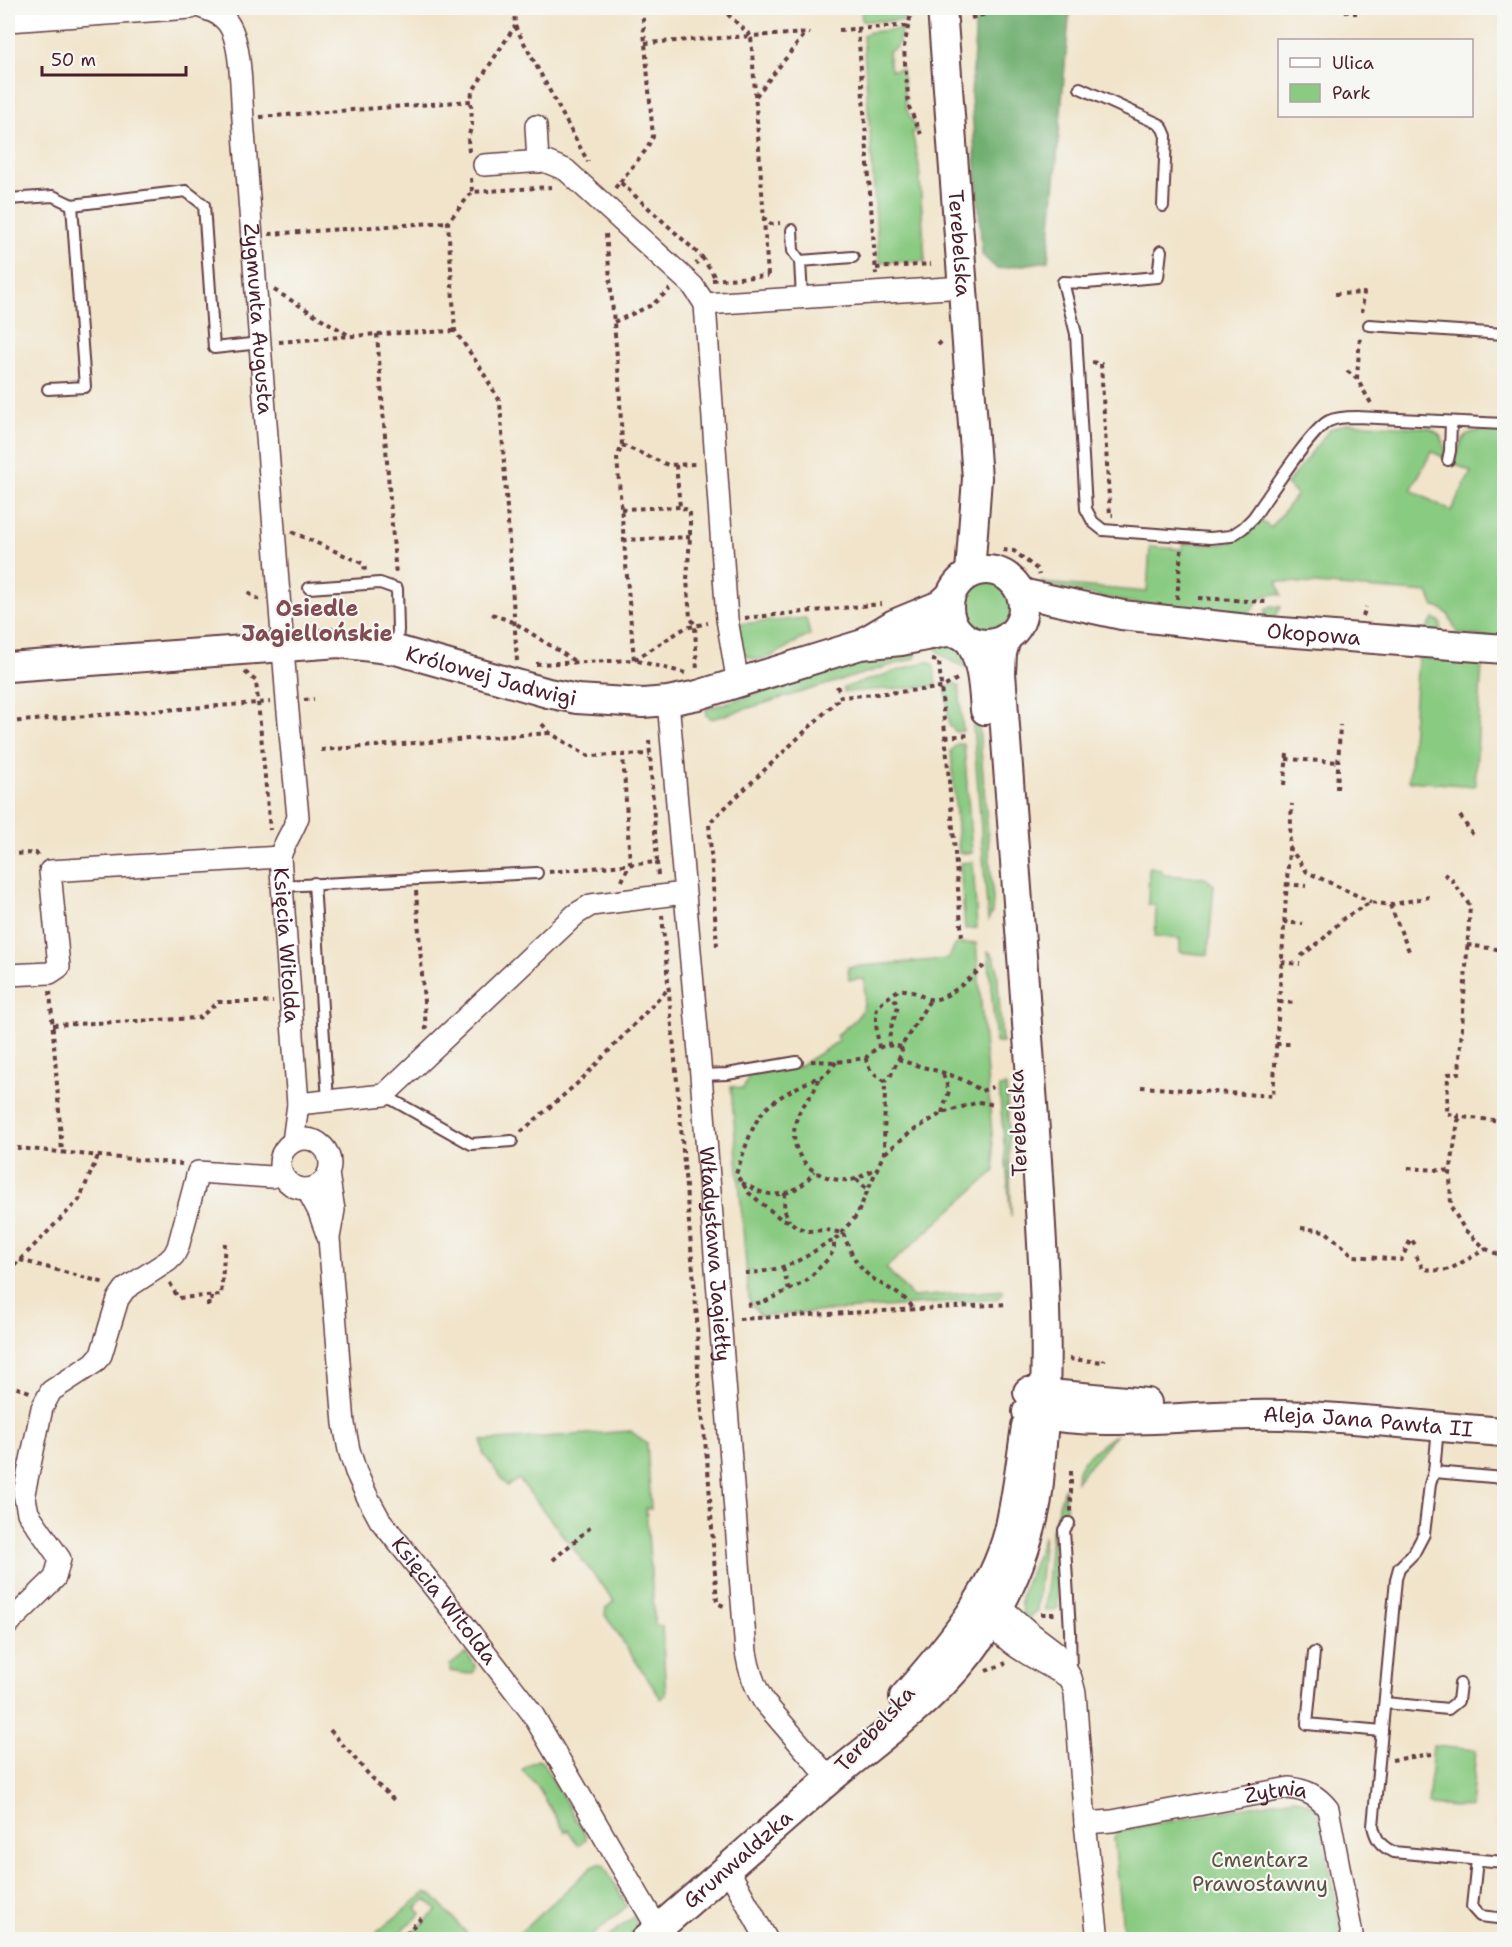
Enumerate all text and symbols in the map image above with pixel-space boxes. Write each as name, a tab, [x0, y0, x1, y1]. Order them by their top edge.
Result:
scale bar	[42, 39, 186, 77]
legend	[1278, 39, 1473, 117]
text: 50 m	[51, 48, 96, 72]
text: Ulica	[1332, 51, 1374, 75]
text: Park	[1332, 81, 1371, 105]
street label: Terebelska	[942, 189, 977, 298]
street label: Zygmunta Augusta	[237, 222, 279, 416]
district label: Osiedle Jagiellońskie	[241, 594, 393, 648]
street label: Okopowa	[1266, 617, 1362, 652]
street label: Królowej Jadwigi	[402, 639, 579, 713]
street label: Księcia Witolda	[267, 866, 306, 1024]
street label: Terebelska	[1002, 1069, 1034, 1177]
street label: Władysława Jagiełły	[693, 1145, 737, 1363]
street label: Aleja Jana Pawła II	[1263, 1401, 1474, 1444]
street label: Księcia Witolda	[385, 1531, 504, 1670]
street label: Terebelska	[829, 1680, 921, 1778]
street label: Żytnia	[1242, 1774, 1311, 1810]
street label: Grunwaldzka	[677, 1804, 798, 1915]
park label: Cmentarz Prawosławny	[1192, 1846, 1328, 1898]

